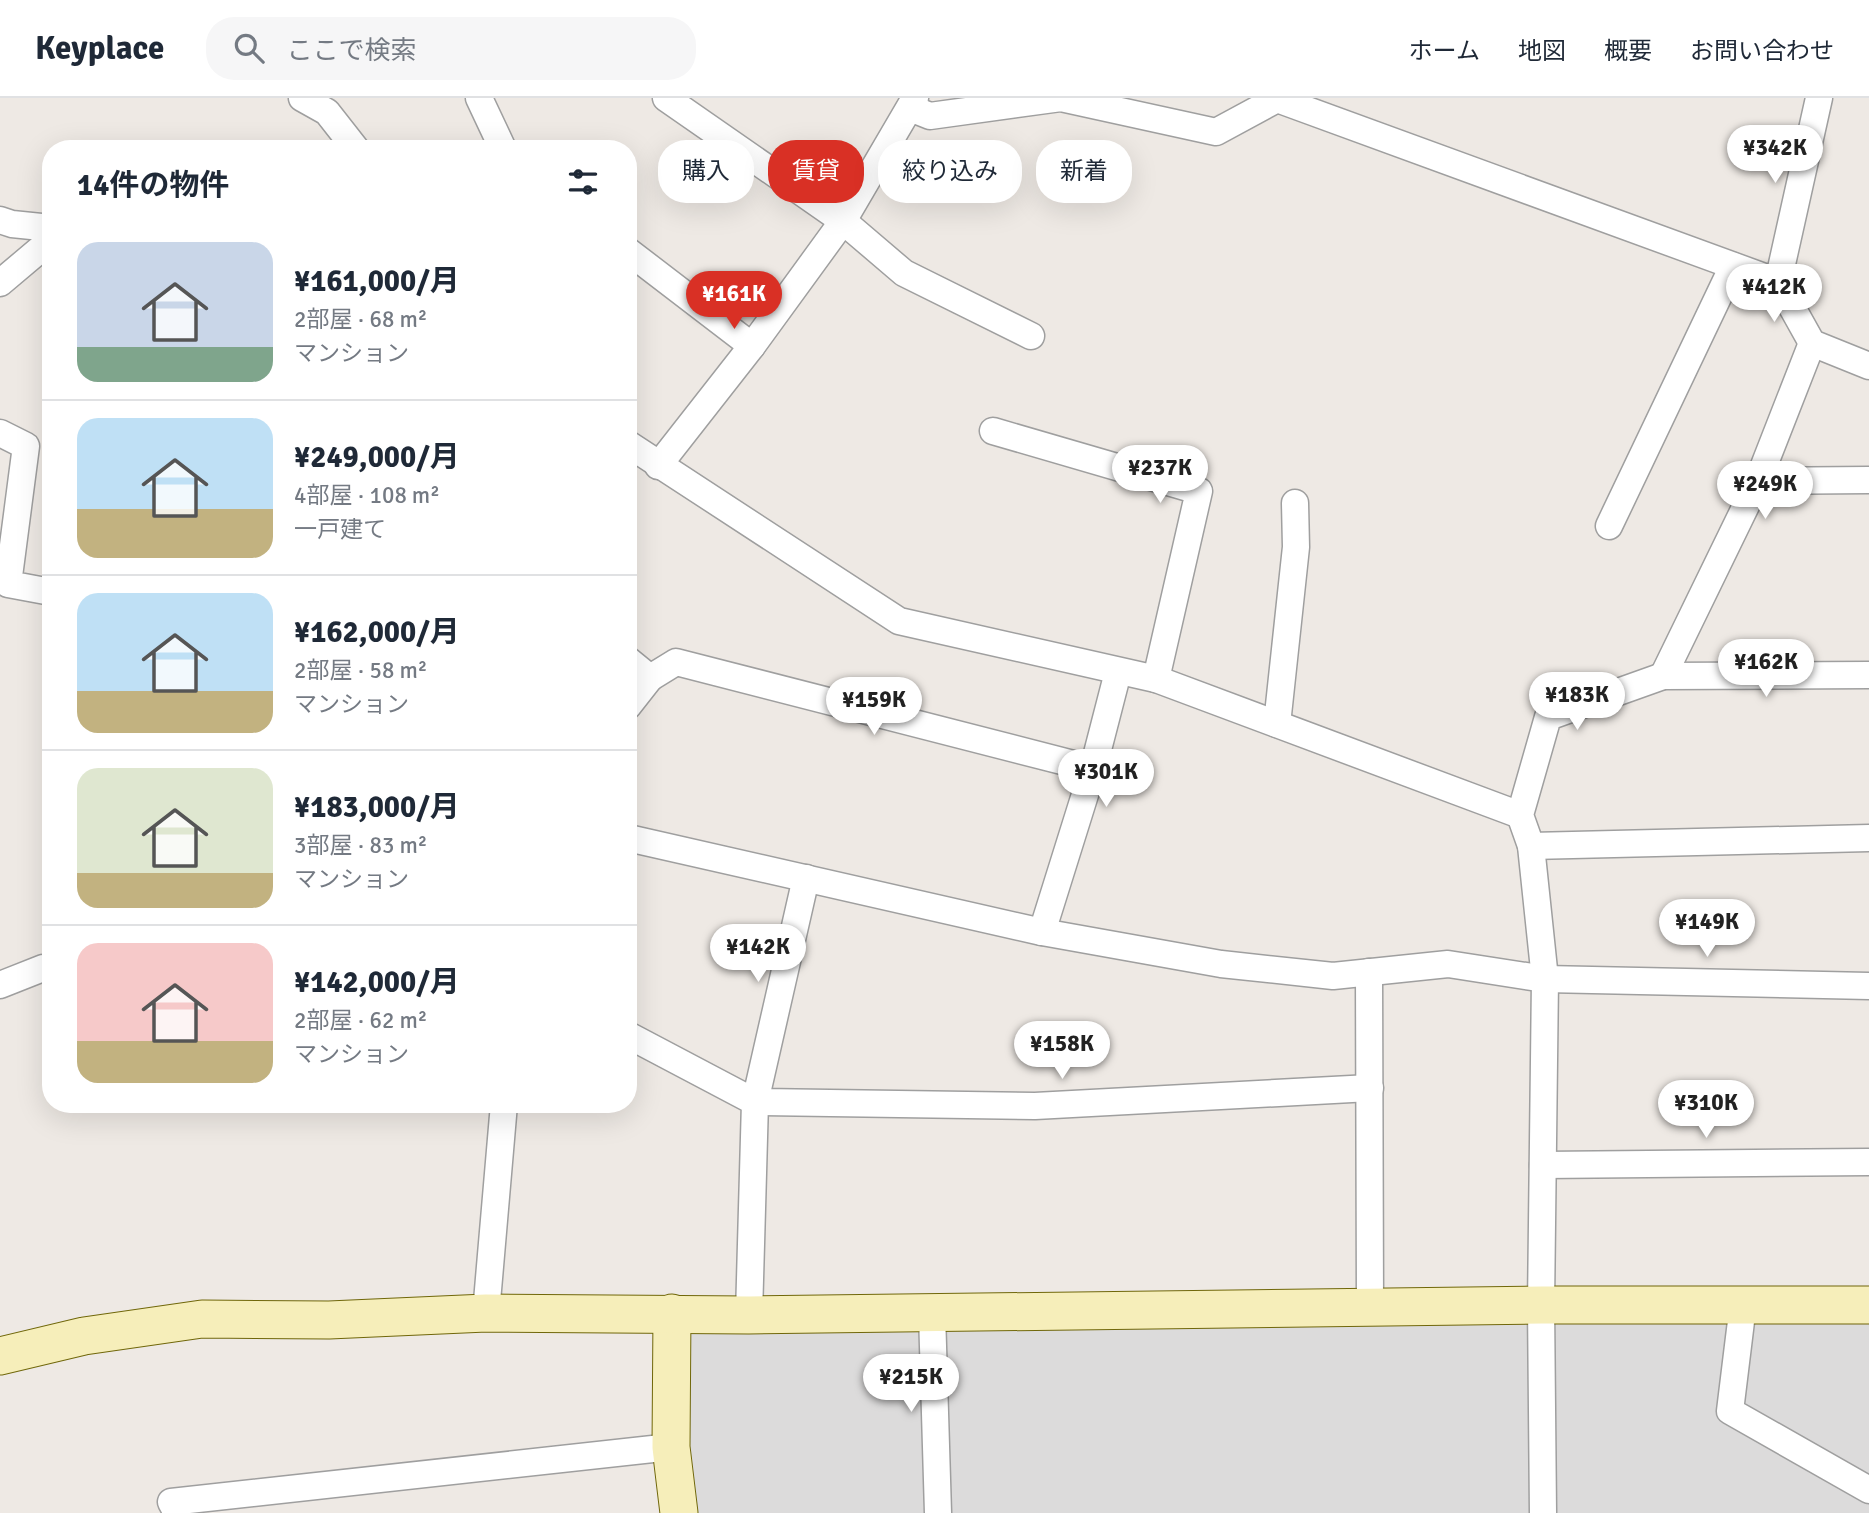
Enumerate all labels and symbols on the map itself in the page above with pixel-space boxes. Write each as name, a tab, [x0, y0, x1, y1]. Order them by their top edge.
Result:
pin: ¥342K	[1726, 126, 1824, 185]
pin: ¥412K	[1725, 264, 1823, 324]
pin: ¥161K	[685, 272, 783, 331]
pin: ¥237K	[1111, 446, 1209, 505]
pin: ¥249K	[1716, 462, 1814, 521]
pin: ¥162K	[1717, 640, 1815, 699]
pin: ¥183K	[1528, 672, 1626, 732]
pin: ¥159K	[825, 678, 923, 737]
pin: ¥301K	[1057, 750, 1155, 809]
pin: ¥149K	[1658, 900, 1756, 959]
pin: ¥142K	[709, 924, 807, 984]
pin: ¥158K	[1013, 1021, 1111, 1081]
pin: ¥310K	[1657, 1080, 1755, 1140]
pin: ¥215K	[862, 1354, 960, 1414]

